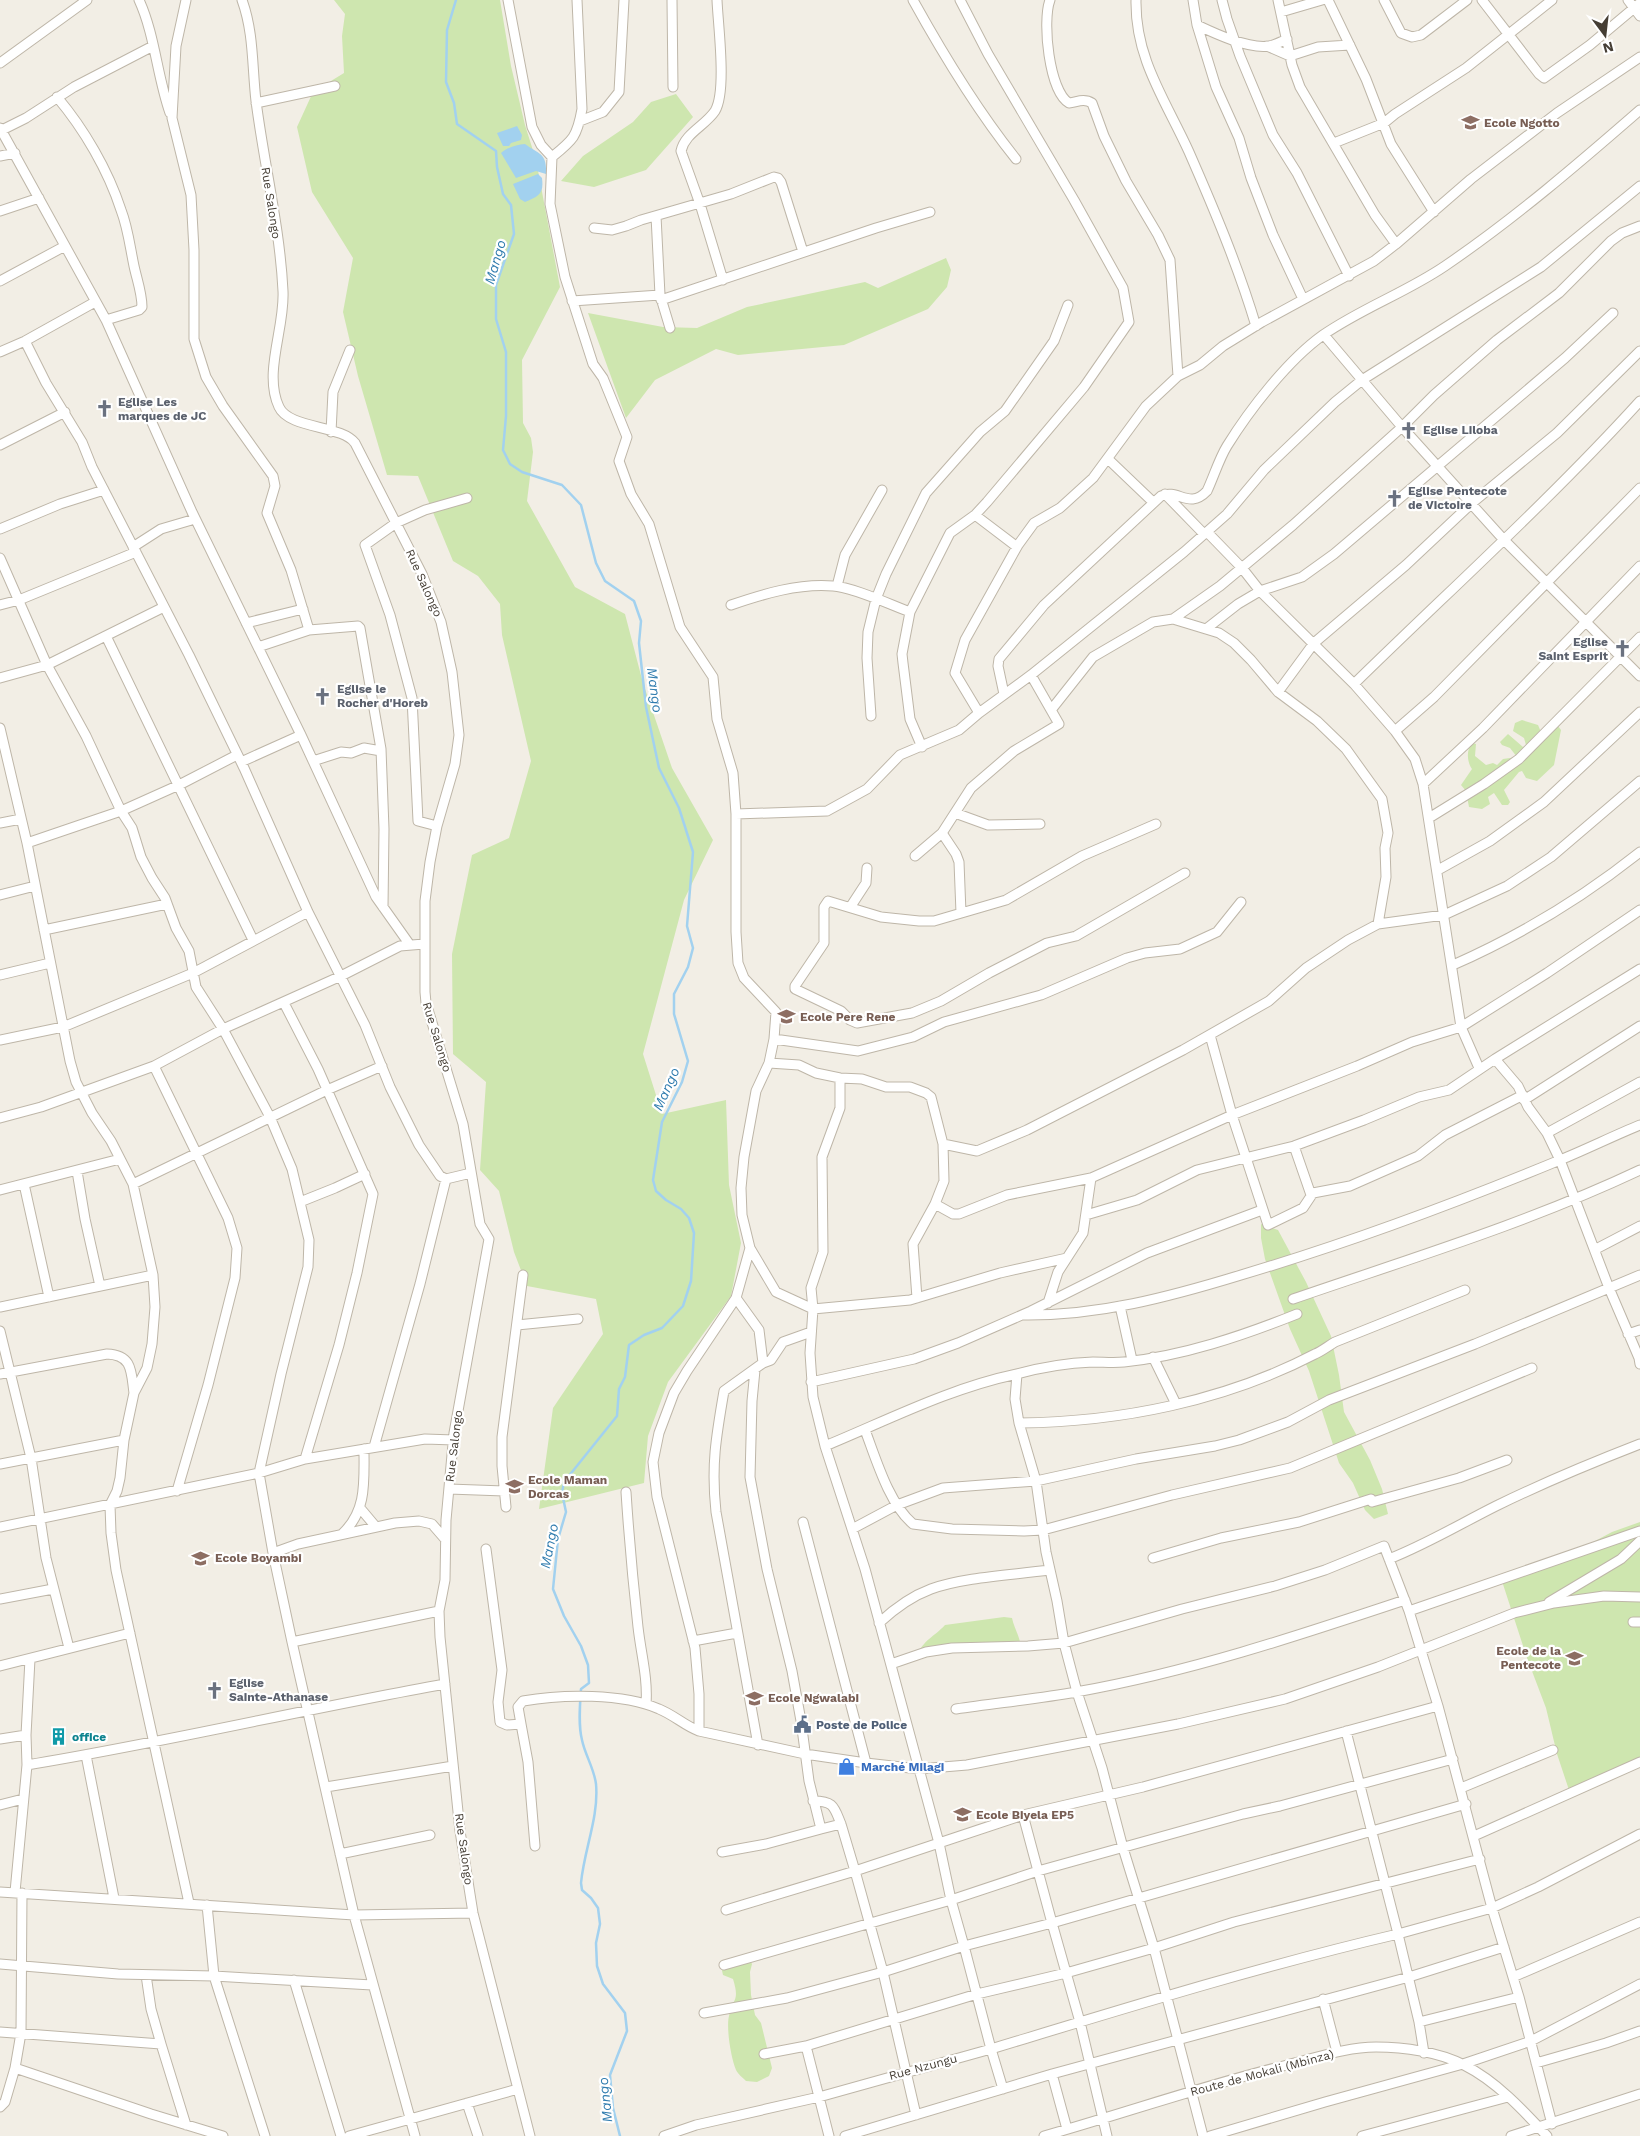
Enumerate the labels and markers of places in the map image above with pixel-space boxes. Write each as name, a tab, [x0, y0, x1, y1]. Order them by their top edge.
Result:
school or university icon: Ecole Ngotto	[1460, 113, 1480, 133]
place label: Ecole Ngotto	[1484, 116, 1560, 130]
place label: Eglise Les marques de JC	[118, 395, 206, 423]
church icon: Eglise Les marques de JC	[94, 399, 114, 419]
church icon: Eglise Liloba	[1399, 420, 1419, 440]
place label: Eglise Liloba	[1423, 423, 1498, 437]
place label: Eglise Pentecote de Victoire	[1408, 484, 1507, 512]
church icon: Eglise Pentecote de Victoire	[1384, 488, 1404, 508]
place label: Eglise Saint Esprit	[1538, 635, 1609, 663]
church icon: Eglise Saint Esprit	[1612, 639, 1632, 659]
place label: Eglise le Rocher d'Horeb	[337, 682, 429, 710]
church icon: Eglise le Rocher d'Horeb	[313, 686, 333, 706]
school or university icon: Ecole Pere Rene	[776, 1007, 796, 1027]
place label: Ecole Pere Rene	[800, 1010, 896, 1024]
place label: Ecole Maman Dorcas	[528, 1473, 607, 1501]
school or university icon: Ecole Maman Dorcas	[504, 1477, 524, 1497]
school or university icon: Ecole Boyambi	[191, 1548, 211, 1568]
place label: Ecole Boyambi	[215, 1551, 302, 1565]
place label: Ecole de la Pentecote	[1496, 1644, 1561, 1672]
school or university icon: Ecole de la Pentecote	[1565, 1648, 1585, 1668]
place label: Eglise Sainte-Athanase	[229, 1676, 328, 1704]
church icon: Eglise Sainte-Athanase	[205, 1680, 225, 1700]
school or university icon: Ecole Ngwalabi	[744, 1688, 764, 1708]
place label: Ecole Ngwalabi	[768, 1691, 859, 1705]
public building icon: Poste de Police	[792, 1715, 812, 1735]
place label: Poste de Police	[816, 1718, 907, 1732]
building icon: office	[48, 1727, 68, 1747]
place label: office	[72, 1730, 106, 1744]
shop icon: Marché Milagi	[837, 1757, 857, 1777]
place label: Marché Milagi	[861, 1760, 944, 1774]
school or university icon: Ecole Biyela EP5	[952, 1805, 972, 1825]
place label: Ecole Biyela EP5	[976, 1808, 1074, 1822]

